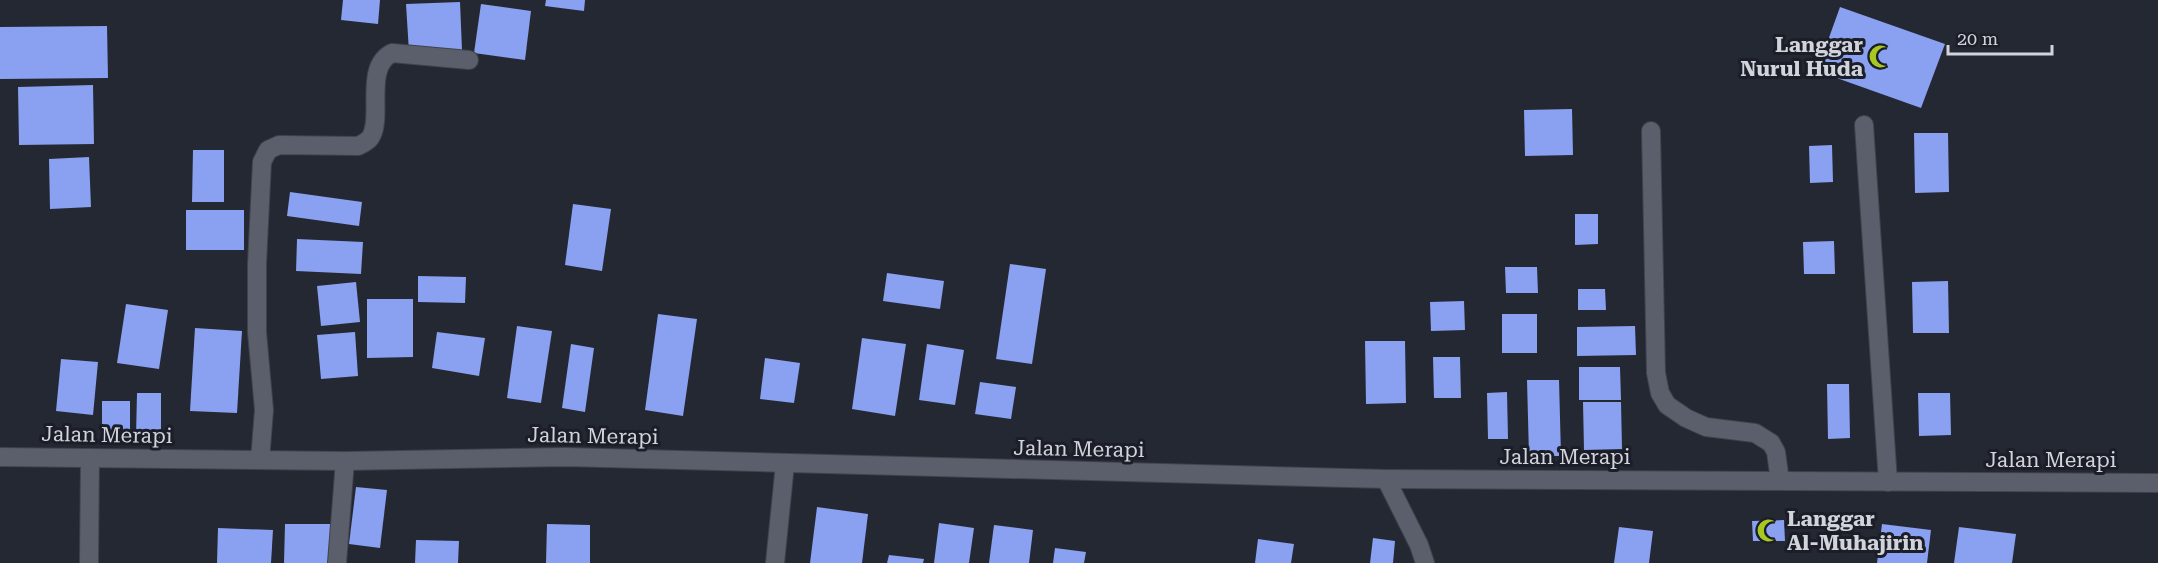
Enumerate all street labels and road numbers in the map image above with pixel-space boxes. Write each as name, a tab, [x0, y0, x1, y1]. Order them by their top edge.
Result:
street label: Jalan Merapi	[41, 422, 173, 448]
street label: Jalan Merapi	[527, 423, 659, 449]
street label: Jalan Merapi	[1013, 436, 1145, 462]
street label: Jalan Merapi	[1499, 445, 1631, 469]
street label: Jalan Merapi	[1985, 448, 2117, 472]

